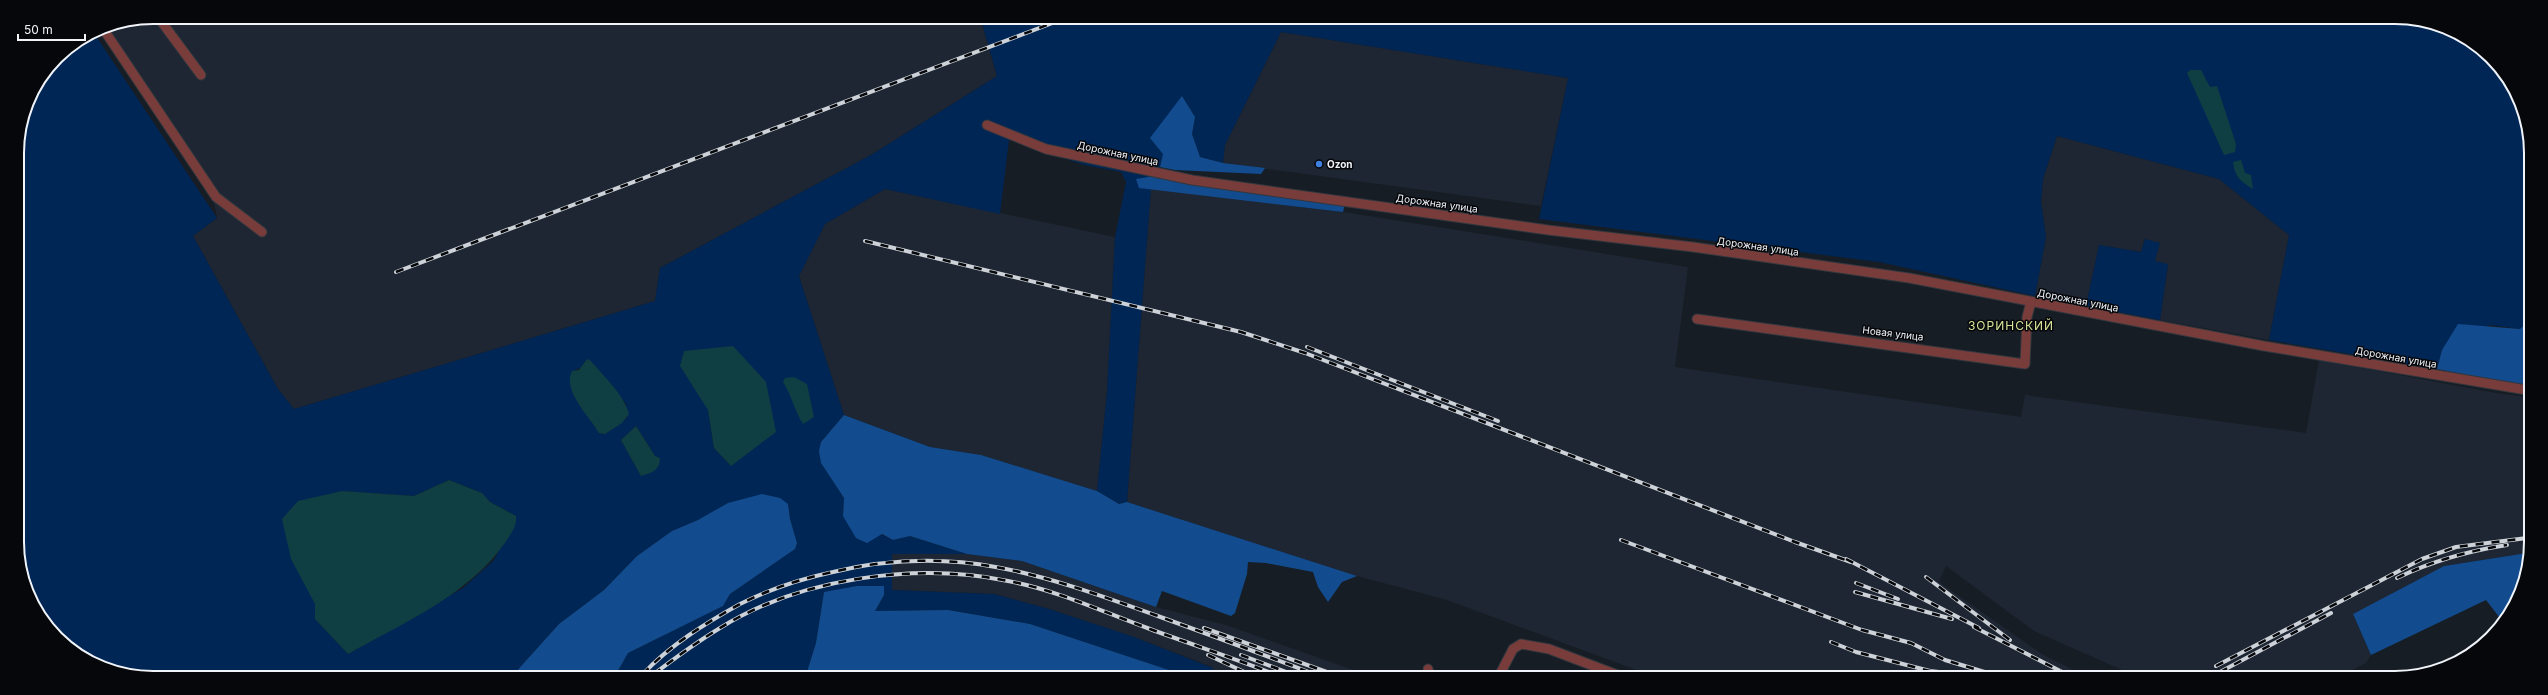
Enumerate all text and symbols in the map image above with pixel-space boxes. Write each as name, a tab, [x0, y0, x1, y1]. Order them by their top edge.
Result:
scale bar	[18, 16, 85, 42]
text: 50 m	[24, 22, 53, 37]
street label: Дорожная улица	[1076, 139, 1160, 167]
place label: Ozon	[1327, 158, 1353, 170]
marker: Ozon	[1314, 159, 1324, 169]
street label: Дорожная улица	[1395, 191, 1479, 215]
street label: Дорожная улица	[1716, 234, 1800, 258]
street label: Дорожная улица	[2036, 286, 2120, 314]
district label: ЗОРИНСКИЙ	[1968, 318, 2054, 333]
street label: Новая улица	[1862, 323, 1924, 343]
street label: Дорожная улица	[2354, 344, 2438, 370]

